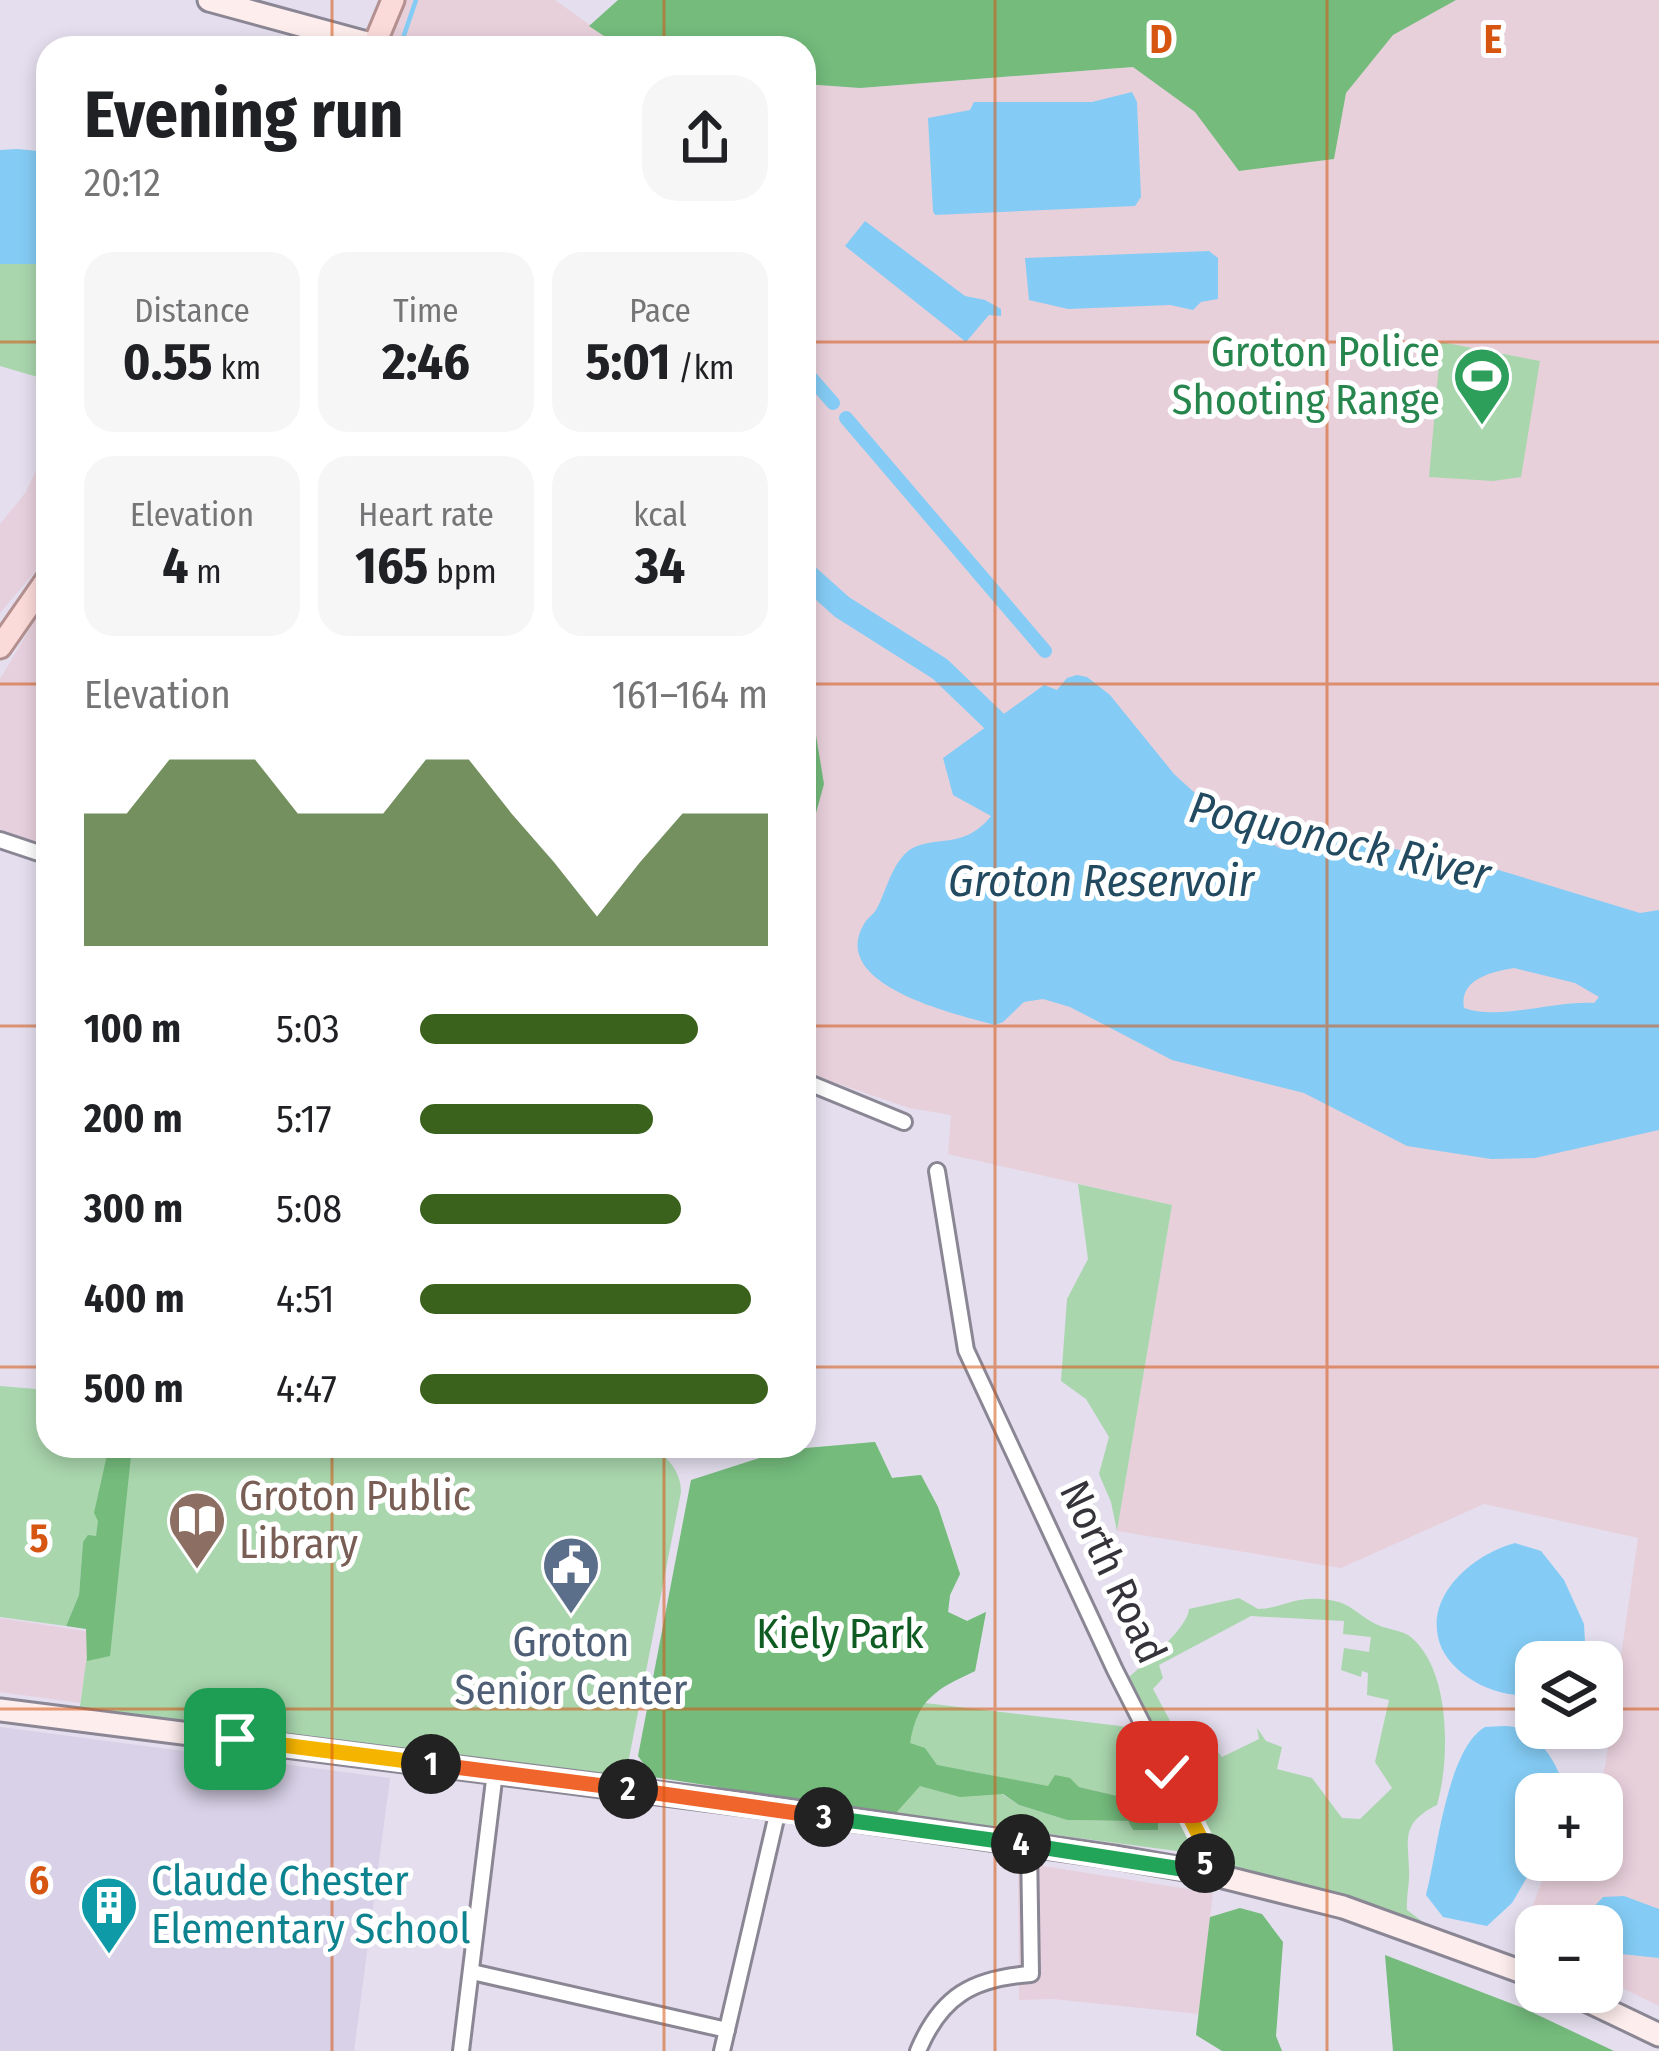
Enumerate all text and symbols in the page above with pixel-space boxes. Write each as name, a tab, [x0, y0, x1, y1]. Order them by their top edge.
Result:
text: D	[1149, 17, 1173, 63]
text: E	[1484, 17, 1502, 63]
text: Evening run	[84, 75, 404, 154]
button: share	[642, 75, 768, 201]
text: 20:12	[84, 160, 161, 206]
text: Distance	[134, 291, 250, 331]
text: Time	[393, 291, 459, 331]
text: Pace	[629, 291, 691, 331]
place label: Groton Police Shooting Range	[1172, 327, 1440, 425]
text: 0.55	[123, 331, 213, 393]
text: 2:46	[382, 331, 470, 393]
text: 5:01	[586, 331, 671, 393]
sports icon: Groton Police Shooting Range	[1451, 345, 1513, 427]
text: km	[213, 348, 261, 388]
text: /km	[671, 348, 735, 388]
text: Elevation	[130, 495, 254, 535]
text: Heart rate	[358, 495, 494, 535]
text: kcal	[633, 495, 687, 535]
text: 4	[162, 535, 189, 597]
text: 165	[355, 535, 428, 597]
text: 34	[635, 535, 685, 597]
text: m	[189, 552, 222, 592]
text: bpm	[428, 552, 497, 592]
text: Elevation	[84, 672, 231, 718]
text: 161–164 m	[612, 672, 768, 718]
water label: Poquonock River	[1184, 780, 1497, 902]
water label: Groton Reservoir	[948, 854, 1255, 908]
text: 100 m	[84, 1006, 181, 1052]
text: 5:03	[276, 1006, 340, 1052]
text: 200 m	[84, 1096, 183, 1142]
text: 5:17	[276, 1096, 332, 1142]
text: 300 m	[84, 1186, 183, 1232]
text: 5:08	[276, 1186, 342, 1232]
text: 400 m	[84, 1276, 185, 1322]
text: 4:51	[276, 1276, 335, 1322]
text: 500 m	[84, 1366, 184, 1412]
text: 4:47	[276, 1366, 337, 1412]
place label: Groton Public Library	[239, 1471, 471, 1569]
street label: North Road	[1049, 1473, 1177, 1671]
library icon: Groton Public Library	[166, 1489, 228, 1571]
text: 5	[29, 1516, 49, 1562]
public building icon: Groton Senior Center	[540, 1534, 602, 1616]
park label: Kiely Park	[756, 1609, 924, 1659]
place label: Groton Senior Center	[455, 1617, 688, 1715]
map controls	[1515, 1641, 1623, 2013]
button: layers	[1515, 1641, 1623, 1749]
pin	[184, 1688, 286, 1790]
icon: arrive	[202, 1706, 268, 1772]
pin	[1116, 1721, 1218, 1823]
pin: 1	[401, 1734, 461, 1794]
icon: check	[1134, 1739, 1200, 1805]
text: 1	[424, 1744, 438, 1784]
pin: 2	[598, 1759, 658, 1819]
text: 2	[620, 1769, 636, 1809]
button: +	[1515, 1773, 1623, 1881]
pin: 3	[794, 1787, 854, 1847]
text: 3	[816, 1797, 832, 1837]
pin: 4	[991, 1814, 1051, 1874]
text: 4	[1013, 1824, 1029, 1864]
pin: 5	[1175, 1833, 1235, 1893]
text: 5	[1197, 1843, 1213, 1883]
place label: Claude Chester Elementary School	[151, 1856, 471, 1954]
text: 6	[29, 1858, 49, 1904]
building icon: Claude Chester Elementary School	[78, 1874, 140, 1956]
button: −	[1515, 1905, 1623, 2013]

